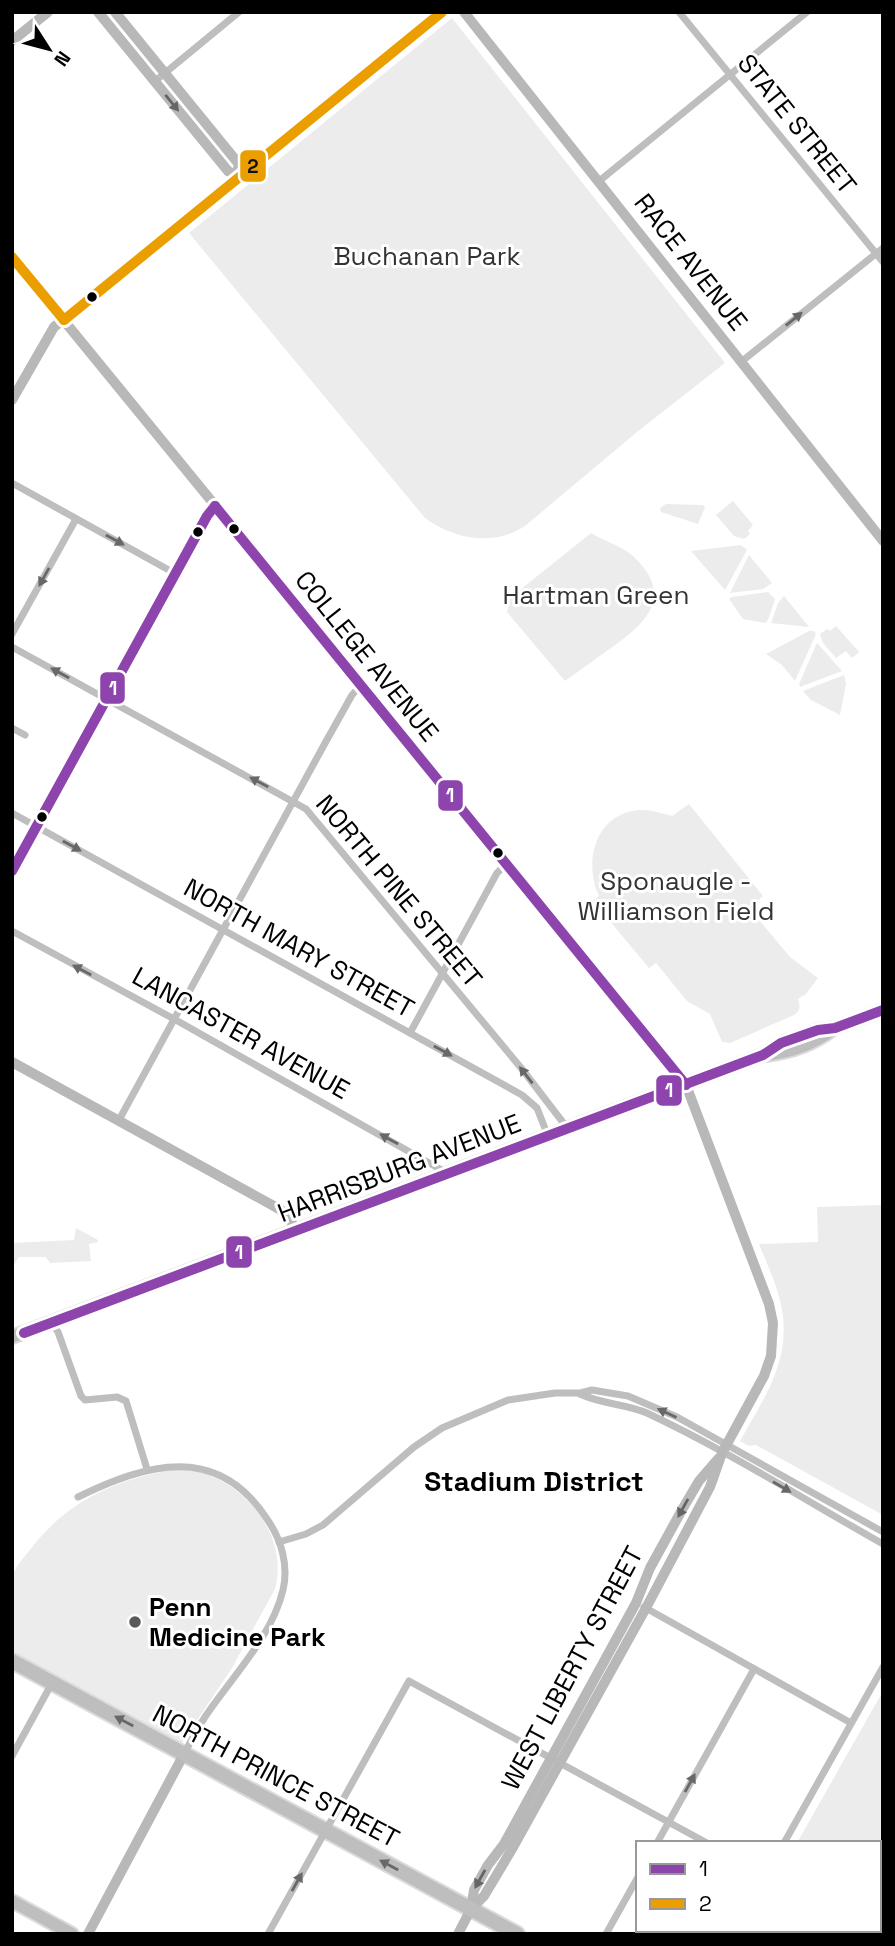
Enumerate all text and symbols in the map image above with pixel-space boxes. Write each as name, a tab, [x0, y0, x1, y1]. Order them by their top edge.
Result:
north arrow	[14, 14, 84, 84]
text: N	[48, 46, 76, 71]
street label: STATE STREET	[730, 47, 864, 201]
one-way arrow	[164, 95, 179, 112]
line badge: 2	[239, 149, 267, 183]
text: 2	[247, 154, 259, 179]
street label: RACE AVENUE	[627, 186, 755, 338]
park label: Buchanan Park	[333, 239, 521, 273]
unlabelled marker	[85, 290, 99, 304]
one-way arrow	[785, 312, 802, 327]
unlabelled marker	[227, 522, 241, 536]
unlabelled marker	[191, 525, 205, 539]
one-way arrow	[105, 534, 125, 546]
street label: COLLEGE AVENUE	[288, 564, 446, 748]
one-way arrow	[38, 567, 50, 586]
park label: Hartman Green	[503, 578, 689, 612]
one-way arrow	[50, 667, 69, 679]
line badge: 1	[99, 671, 126, 705]
text: 1	[109, 676, 117, 701]
one-way arrow	[249, 777, 269, 788]
line badge: 1	[437, 779, 464, 812]
text: 1	[446, 783, 454, 808]
street label: NORTH PINE STREET	[308, 787, 490, 995]
unlabelled marker	[35, 810, 49, 824]
one-way arrow	[62, 840, 81, 852]
unlabelled marker	[491, 846, 505, 860]
park label: Sponaugle - Williamson Field	[578, 864, 774, 928]
street label: NORTH MARY STREET	[178, 871, 420, 1025]
street label: LANCASTER AVENUE	[126, 959, 356, 1107]
one-way arrow	[73, 964, 92, 976]
one-way arrow	[433, 1045, 452, 1057]
one-way arrow	[519, 1066, 534, 1083]
line badge: 1	[655, 1074, 683, 1107]
text: 1	[665, 1078, 673, 1103]
street label: HARRISBURG AVENUE	[273, 1106, 525, 1230]
one-way arrow	[379, 1133, 398, 1145]
line badge: 1	[225, 1235, 253, 1269]
text: 1	[235, 1240, 243, 1265]
one-way arrow	[657, 1407, 677, 1418]
district label: Stadium District	[424, 1463, 644, 1499]
one-way arrow	[772, 1481, 791, 1493]
one-way arrow	[677, 1499, 689, 1518]
street label: WEST LIBERTY STREET	[493, 1540, 651, 1796]
place label: Penn Medicine Park	[149, 1590, 326, 1654]
marker: Penn Medicine Park	[127, 1614, 143, 1630]
street label: NORTH PRINCE STREET	[147, 1696, 405, 1856]
one-way arrow	[114, 1715, 133, 1727]
one-way arrow	[684, 1773, 696, 1793]
legend	[636, 1841, 881, 1932]
text: 1	[699, 1855, 708, 1882]
one-way arrow	[379, 1859, 399, 1871]
one-way arrow	[474, 1870, 486, 1889]
one-way arrow	[291, 1873, 303, 1892]
text: 2	[699, 1890, 712, 1917]

